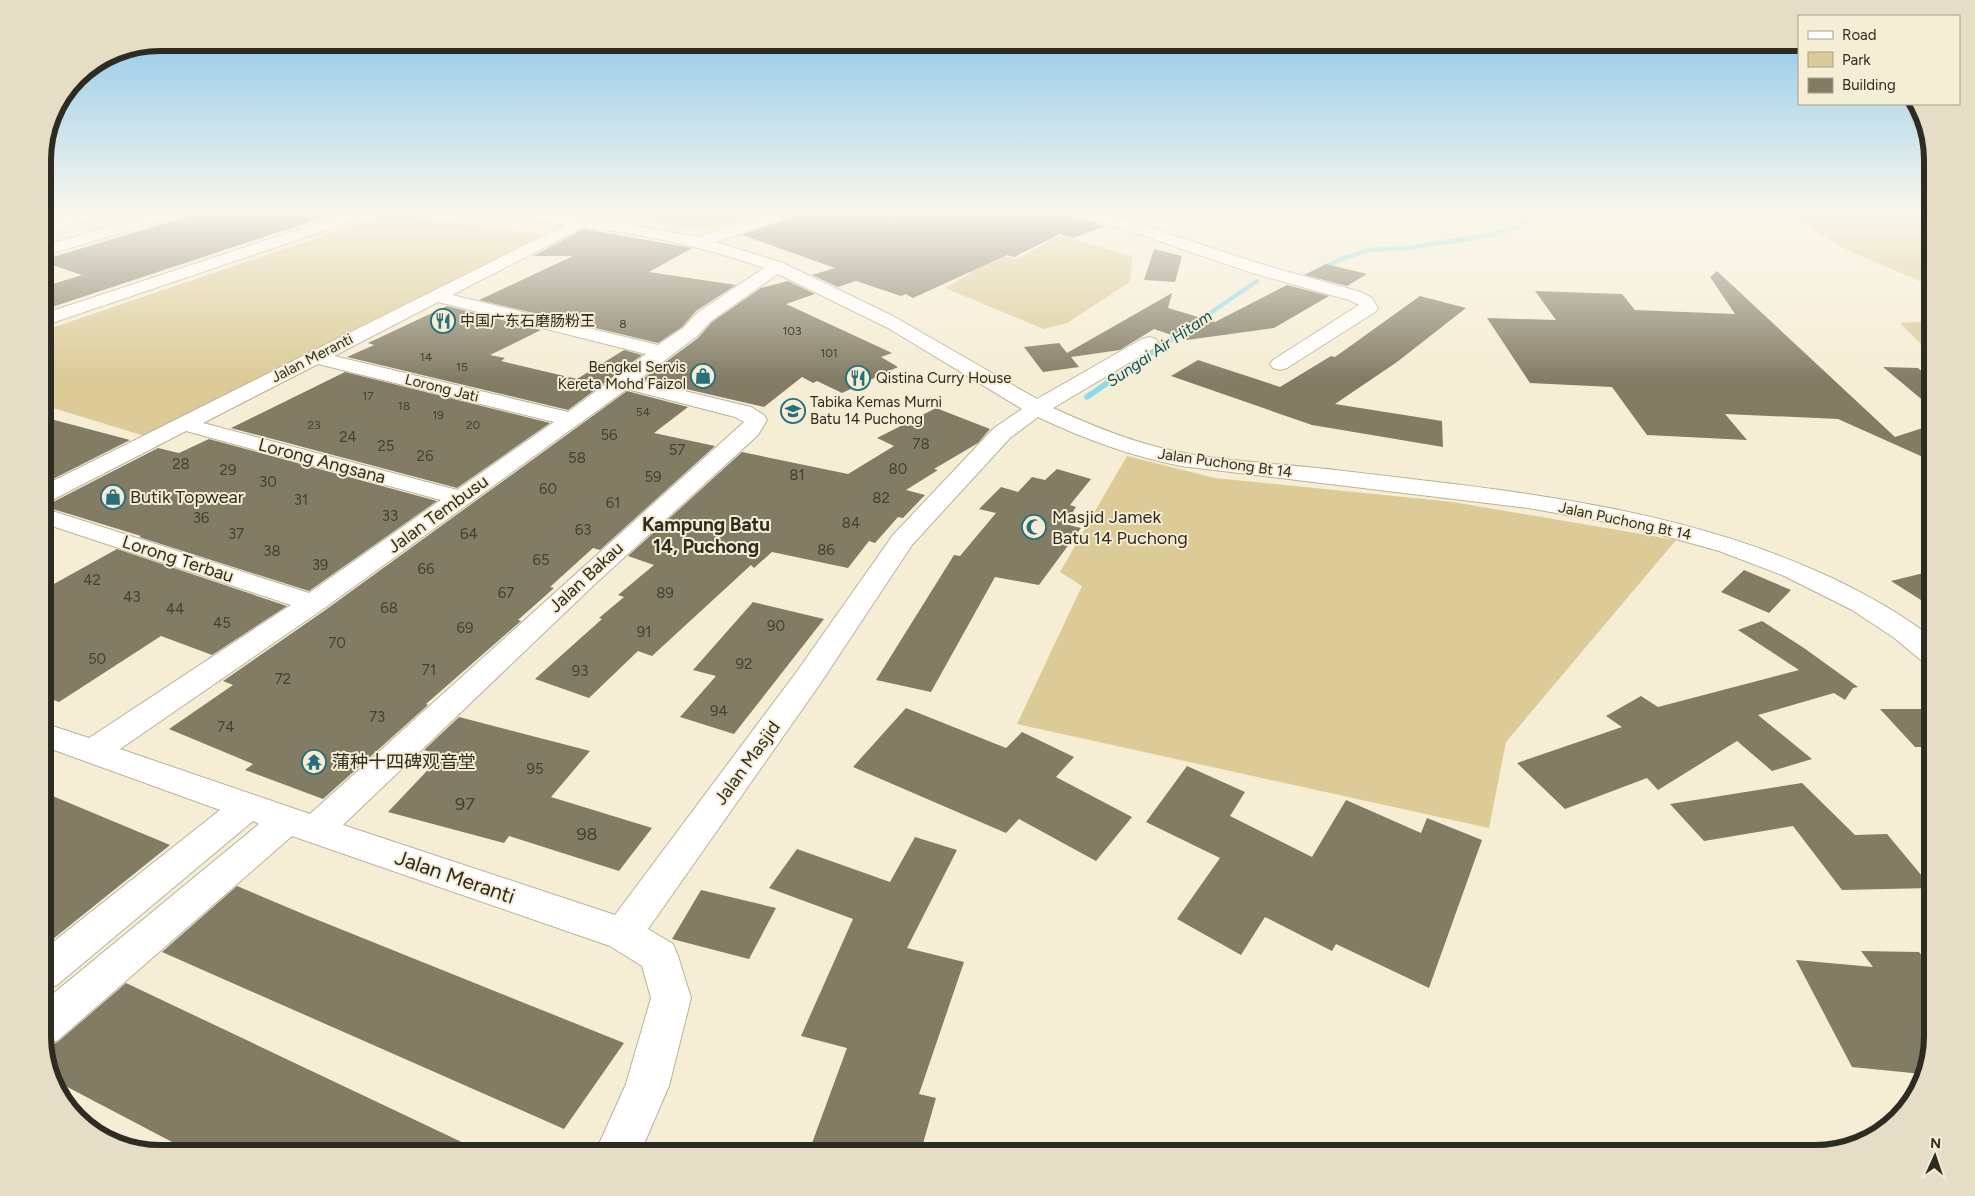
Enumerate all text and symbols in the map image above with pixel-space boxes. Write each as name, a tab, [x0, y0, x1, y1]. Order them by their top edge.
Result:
legend	[1798, 15, 1960, 105]
text: Road	[1842, 26, 1877, 44]
text: Park	[1842, 51, 1871, 69]
text: Building	[1842, 76, 1896, 94]
water label: Sungai Air Hitam	[1103, 306, 1216, 391]
restaurant icon: 中国广东石磨肠粉王	[430, 308, 456, 334]
place label: 中国广东石磨肠粉王	[460, 312, 595, 330]
house number: 8	[619, 317, 627, 331]
house number: 103	[782, 324, 802, 338]
street label: Jalan Meranti	[268, 330, 356, 386]
house number: 101	[820, 346, 838, 360]
house number: 14	[420, 350, 433, 364]
place label: Bengkel Servis Kereta Mohd Faizol	[558, 358, 686, 393]
house number: 15	[456, 360, 468, 374]
shop icon: Bengkel Servis Kereta Mohd Faizol	[690, 363, 716, 389]
restaurant icon: Qistina Curry House	[845, 365, 871, 391]
place label: Qistina Curry House	[876, 369, 1011, 387]
street label: Lorong Jati	[403, 370, 481, 406]
house number: 17	[362, 389, 374, 403]
place label: Tabika Kemas Murni Batu 14 Puchong	[810, 393, 942, 428]
school or university icon: Tabika Kemas Murni Batu 14 Puchong	[780, 398, 806, 424]
house number: 18	[398, 399, 410, 413]
house number: 54	[636, 405, 651, 419]
house number: 19	[432, 408, 444, 422]
house number: 23	[307, 418, 321, 432]
house number: 20	[466, 418, 481, 432]
house number: 56	[600, 426, 618, 444]
house number: 24	[339, 428, 357, 446]
street label: Lorong Angsana	[256, 433, 388, 489]
house number: 78	[912, 435, 930, 453]
house number: 25	[377, 437, 395, 455]
house number: 57	[669, 441, 685, 459]
street label: Jalan Puchong Bt 14	[1157, 445, 1293, 481]
house number: 26	[417, 447, 434, 465]
house number: 58	[568, 449, 586, 467]
house number: 28	[172, 455, 190, 473]
house number: 80	[889, 460, 907, 478]
house number: 29	[220, 461, 236, 479]
house number: 81	[789, 466, 805, 484]
house number: 59	[644, 468, 662, 486]
street label: Jalan Tembusu	[383, 470, 493, 558]
house number: 30	[259, 473, 277, 491]
house number: 60	[539, 480, 557, 498]
shop icon: Butik Topwear	[100, 484, 126, 510]
place label: Butik Topwear	[130, 486, 244, 508]
house number: 82	[872, 489, 890, 507]
house number: 31	[294, 491, 308, 509]
house number: 61	[606, 494, 620, 512]
street label: Jalan Puchong Bt 14	[1557, 498, 1693, 544]
place label: Masjid Jamek Batu 14 Puchong	[1052, 506, 1188, 549]
house number: 33	[382, 507, 398, 525]
house number: 36	[193, 509, 210, 527]
district label: Kampung Batu 14, Puchong	[642, 513, 770, 558]
house number: 84	[842, 514, 860, 532]
mosque icon: Masjid Jamek Batu 14 Puchong	[1021, 514, 1047, 540]
house number: 63	[575, 521, 591, 539]
house number: 37	[228, 525, 244, 543]
house number: 64	[460, 525, 478, 543]
street label: Lorong Terbau	[119, 531, 237, 587]
street label: Jalan Bakau	[544, 537, 628, 617]
house number: 86	[817, 541, 835, 559]
house number: 38	[263, 542, 281, 560]
house number: 65	[532, 551, 550, 569]
house number: 39	[312, 556, 328, 574]
house number: 66	[418, 560, 435, 578]
house number: 42	[83, 571, 101, 589]
house number: 67	[498, 584, 514, 602]
house number: 89	[656, 584, 674, 602]
house number: 43	[123, 588, 141, 606]
house number: 68	[380, 599, 398, 617]
house number: 44	[166, 600, 184, 618]
house number: 45	[213, 614, 231, 632]
house number: 90	[767, 617, 785, 635]
house number: 69	[457, 619, 473, 637]
house number: 91	[637, 623, 651, 641]
house number: 70	[328, 634, 346, 652]
house number: 50	[88, 650, 106, 668]
house number: 92	[736, 655, 752, 673]
house number: 71	[422, 661, 436, 679]
house number: 93	[572, 662, 588, 680]
house number: 72	[275, 670, 291, 688]
house number: 94	[710, 702, 728, 720]
house number: 73	[369, 708, 385, 726]
street label: Jalan Masjid	[709, 717, 785, 809]
house number: 74	[217, 718, 235, 736]
temple icon: 蒲种十四碑观音堂	[301, 749, 327, 775]
place label: 蒲种十四碑观音堂	[332, 751, 476, 773]
house number: 95	[526, 760, 544, 778]
house number: 97	[455, 793, 475, 815]
house number: 98	[576, 823, 598, 845]
street label: Jalan Meranti	[392, 844, 518, 909]
north arrow	[1910, 1131, 1960, 1181]
text: N	[1930, 1135, 1942, 1152]

